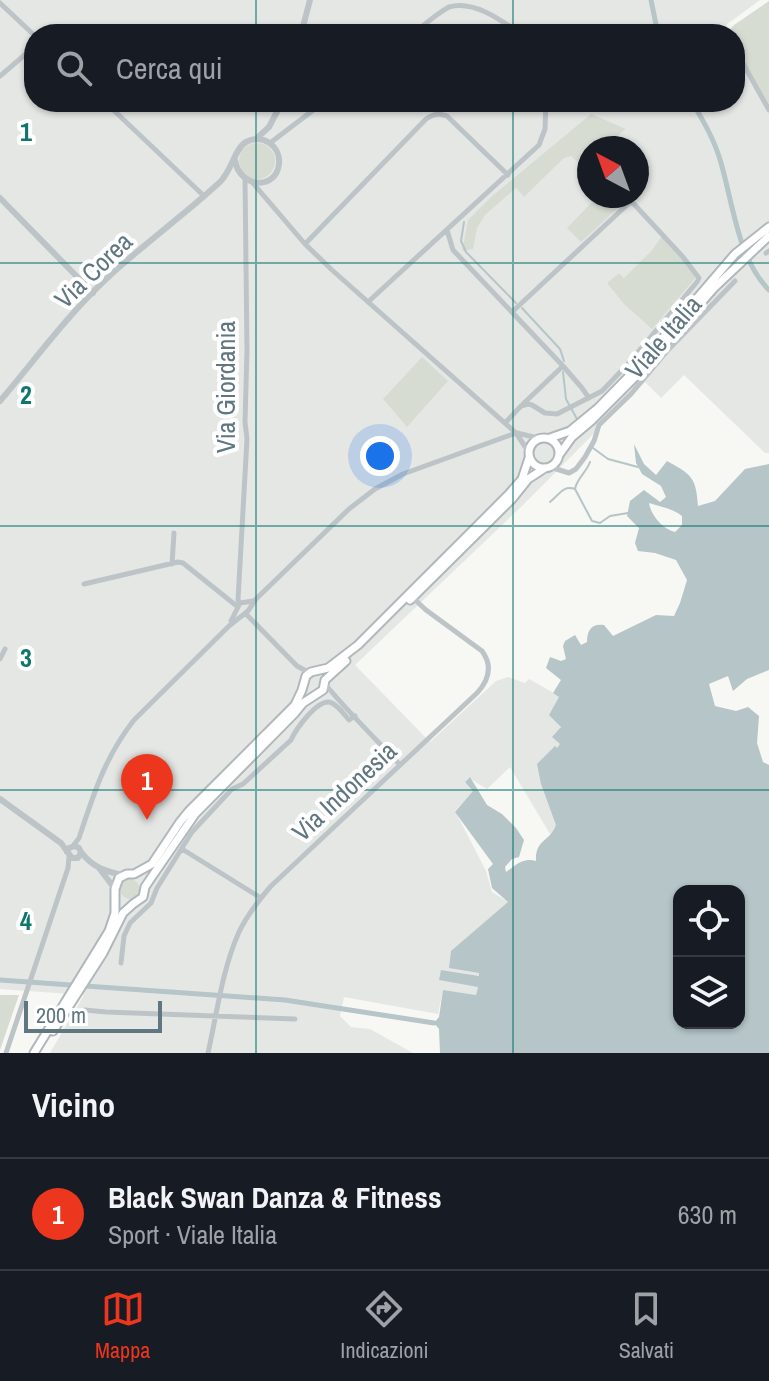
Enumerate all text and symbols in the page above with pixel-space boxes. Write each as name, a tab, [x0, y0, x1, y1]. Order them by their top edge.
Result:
search box	[24, 24, 745, 112]
icon: search	[52, 46, 96, 90]
text: Cerca qui	[116, 48, 223, 88]
text: 1	[20, 114, 32, 149]
north arrow	[577, 136, 649, 208]
street label: Via Corea	[46, 224, 140, 316]
street label: Viale Italia	[617, 288, 709, 386]
street label: Via Giordania	[208, 321, 243, 453]
text: 2	[20, 377, 32, 412]
your location	[360, 436, 400, 476]
text: 3	[20, 640, 32, 675]
street label: Via Indonesia	[284, 733, 404, 849]
pin: 1	[121, 754, 173, 820]
map controls	[673, 885, 745, 1029]
button: locate	[673, 885, 745, 957]
text: 4	[20, 903, 32, 938]
button: layers	[673, 957, 745, 1029]
scale bar	[24, 997, 162, 1033]
text: 200 m	[36, 1000, 86, 1030]
text: Vicino	[32, 1082, 115, 1128]
text: Black Swan Danza & Fitness	[108, 1177, 442, 1217]
text: 1	[52, 1197, 64, 1232]
text: 630 m	[678, 1197, 737, 1232]
text: Sport · Viale Italia	[108, 1217, 277, 1252]
tab: Mappa	[95, 1287, 150, 1365]
tab: Indicazioni	[340, 1287, 429, 1365]
tab: Salvati	[619, 1287, 674, 1365]

